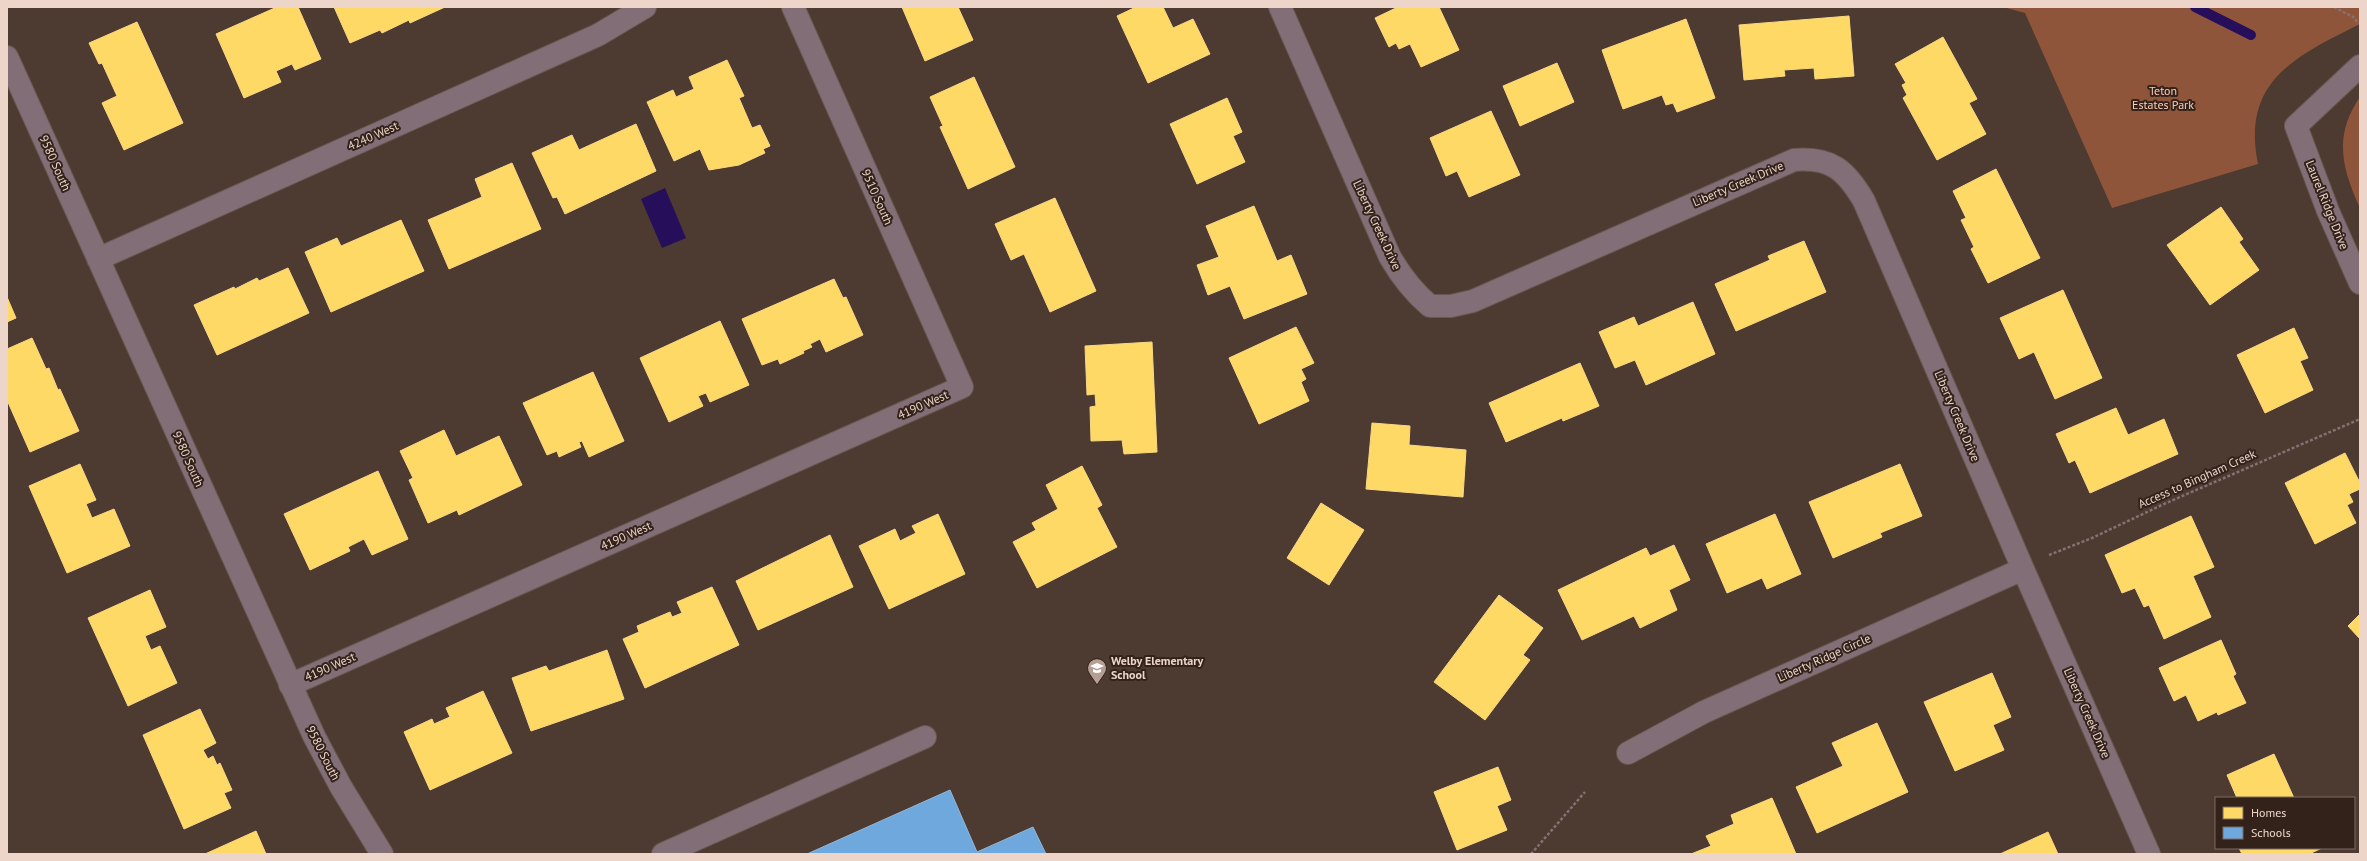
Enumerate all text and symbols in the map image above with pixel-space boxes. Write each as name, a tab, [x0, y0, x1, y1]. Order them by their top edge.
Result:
park label: Teton Estates Park	[2132, 83, 2194, 112]
street label: 4240 West	[345, 118, 400, 153]
street label: 9580 South	[37, 133, 74, 193]
street label: Liberty Creek Drive	[1690, 158, 1785, 209]
street label: Laurel Ridge Drive	[2303, 158, 2352, 252]
street label: 9510 South	[859, 167, 896, 227]
street label: Liberty Creek Drive	[1350, 178, 1405, 272]
street label: Liberty Creek Drive	[1932, 368, 1983, 463]
street label: 4190 West	[895, 387, 950, 422]
street label: 9580 South	[170, 429, 207, 489]
street label: Access to Bingham Creek	[2136, 446, 2258, 511]
street label: 4190 West	[598, 518, 653, 553]
street label: Liberty Ridge Circle	[1775, 630, 1873, 685]
street label: 4190 West	[302, 649, 357, 684]
place label: Welby Elementary School	[1111, 653, 1203, 682]
school or university icon: Welby Elementary School	[1086, 657, 1108, 685]
street label: Liberty Creek Drive	[2061, 665, 2114, 760]
street label: 9580 South	[303, 723, 344, 783]
legend	[2215, 797, 2355, 849]
text: Homes	[2251, 805, 2286, 820]
text: Schools	[2251, 825, 2291, 840]

